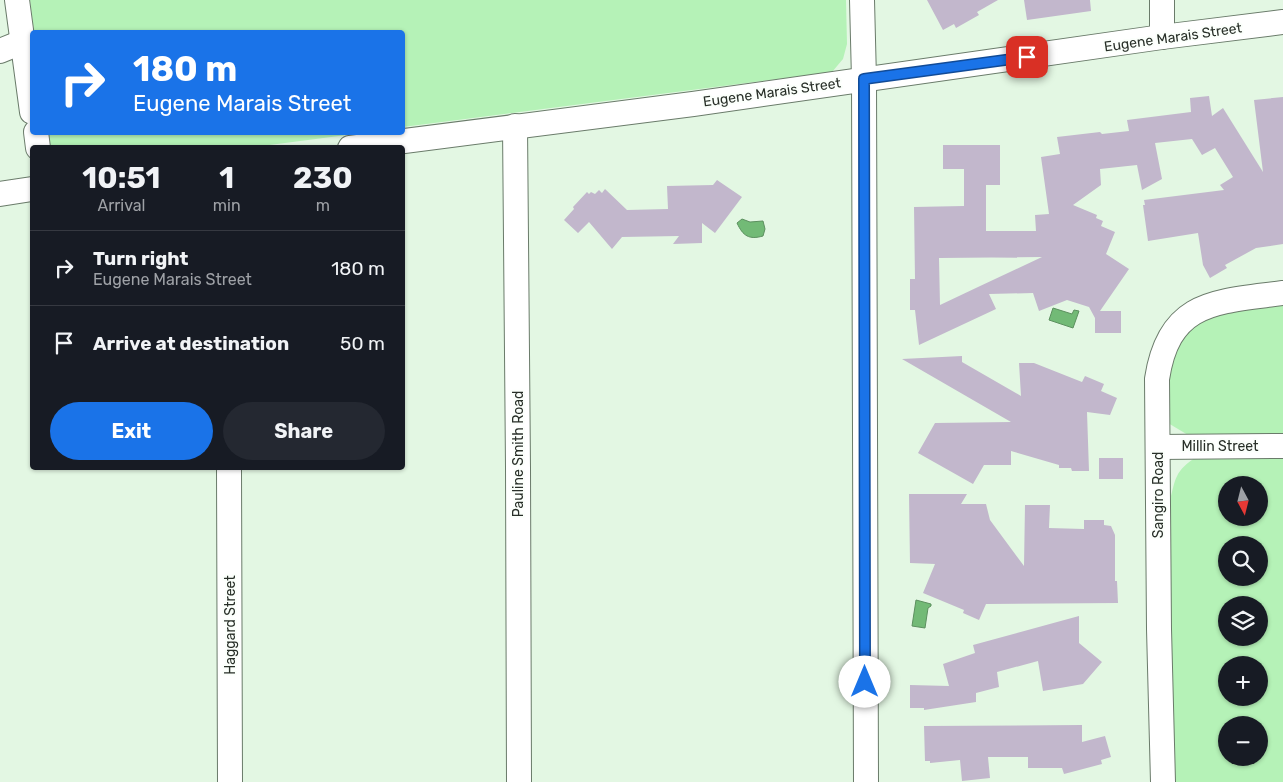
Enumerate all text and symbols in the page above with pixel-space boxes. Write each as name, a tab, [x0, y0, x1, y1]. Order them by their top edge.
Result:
street label: Eugene Marais Street	[1103, 19, 1244, 56]
pin	[1006, 36, 1048, 78]
icon: arrive	[1013, 43, 1041, 71]
text: 180 m	[133, 48, 237, 90]
icon: right	[50, 50, 115, 115]
street label: Eugene Marais Street	[702, 74, 843, 111]
text: Eugene Marais Street	[133, 90, 351, 117]
text: 10:51	[82, 160, 161, 196]
text: 1	[219, 160, 234, 196]
text: 230	[293, 160, 353, 196]
text: Arrival	[97, 196, 145, 215]
text: min	[213, 196, 241, 215]
text: m	[316, 196, 330, 215]
text: Turn right	[93, 247, 188, 270]
icon: right	[50, 254, 78, 282]
text: 180 m	[331, 257, 385, 280]
text: Eugene Marais Street	[93, 270, 252, 289]
icon: arrive	[50, 329, 78, 357]
text: Arrive at destination	[93, 332, 289, 355]
text: 50 m	[340, 332, 385, 355]
street label: Pauline Smith Road	[510, 391, 527, 517]
button: Exit	[50, 402, 213, 460]
button: Share	[223, 402, 385, 460]
street label: Millin Street	[1181, 438, 1259, 455]
street label: Sangiro Road	[1150, 452, 1167, 538]
north arrow	[1218, 476, 1268, 526]
map controls	[1218, 476, 1268, 766]
button: search	[1218, 536, 1268, 586]
street label: Haggard Street	[222, 575, 239, 675]
button: layers	[1218, 596, 1268, 646]
position arrow	[838, 655, 890, 707]
button: +	[1218, 656, 1268, 706]
button: −	[1218, 716, 1268, 766]

